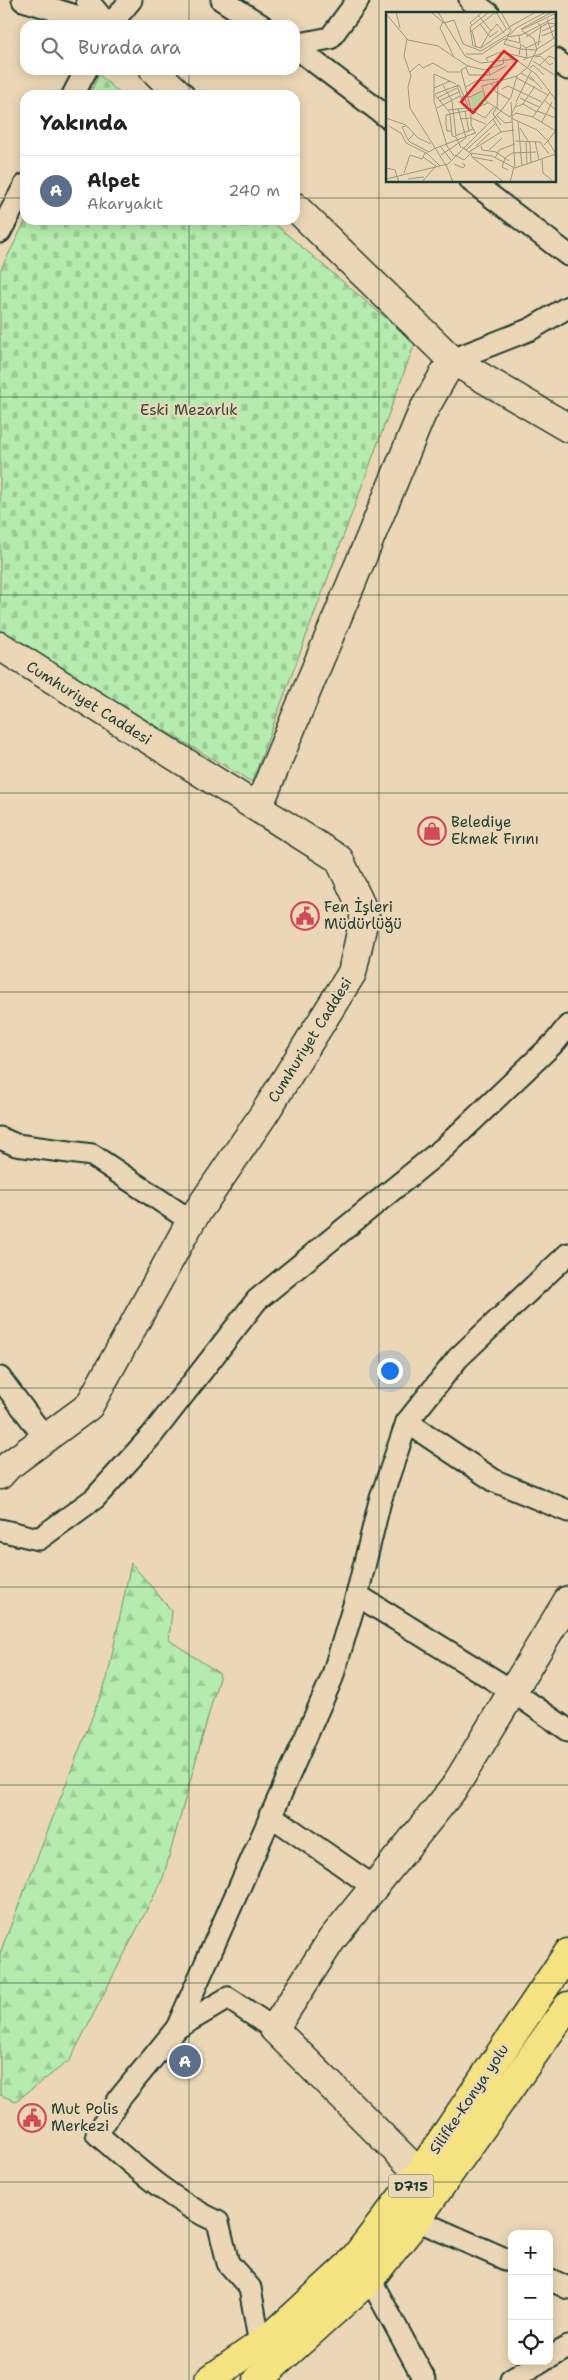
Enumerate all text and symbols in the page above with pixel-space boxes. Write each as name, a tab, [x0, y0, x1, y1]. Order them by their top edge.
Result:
inset map	[386, 12, 556, 182]
search box	[20, 20, 300, 75]
icon: search	[38, 34, 66, 62]
text: Burada ara	[78, 35, 181, 60]
text: Yakında	[40, 109, 127, 137]
text: Alpet	[87, 168, 140, 193]
text: A	[50, 180, 62, 201]
text: 240 m	[228, 180, 280, 201]
text: Akaryakıt	[87, 193, 163, 214]
park label: Eski Mezarlık	[140, 400, 238, 420]
street label: Cumhuriyet Caddesi	[23, 656, 155, 750]
place label: Belediye Ekmek Fırını	[451, 812, 539, 849]
shop icon: Belediye Ekmek Fırını	[417, 816, 447, 846]
place label: Fen İşleri Müdürlüğü	[324, 897, 402, 934]
public building icon: Fen İşleri Müdürlüğü	[290, 901, 320, 931]
street label: Cumhuriyet Caddesi	[263, 974, 357, 1106]
your location	[377, 1358, 403, 1384]
street label: Silifke-Konya yolu	[425, 2040, 513, 2158]
pin: A	[169, 2042, 201, 2080]
place label: Mut Polis Merkezi	[51, 2099, 119, 2136]
public building icon: Mut Polis Merkezi	[17, 2103, 47, 2133]
road number: D715	[388, 2174, 434, 2198]
map controls	[508, 2230, 553, 2365]
button: +	[508, 2230, 553, 2275]
button: −	[508, 2275, 553, 2320]
button: locate	[508, 2320, 553, 2365]

